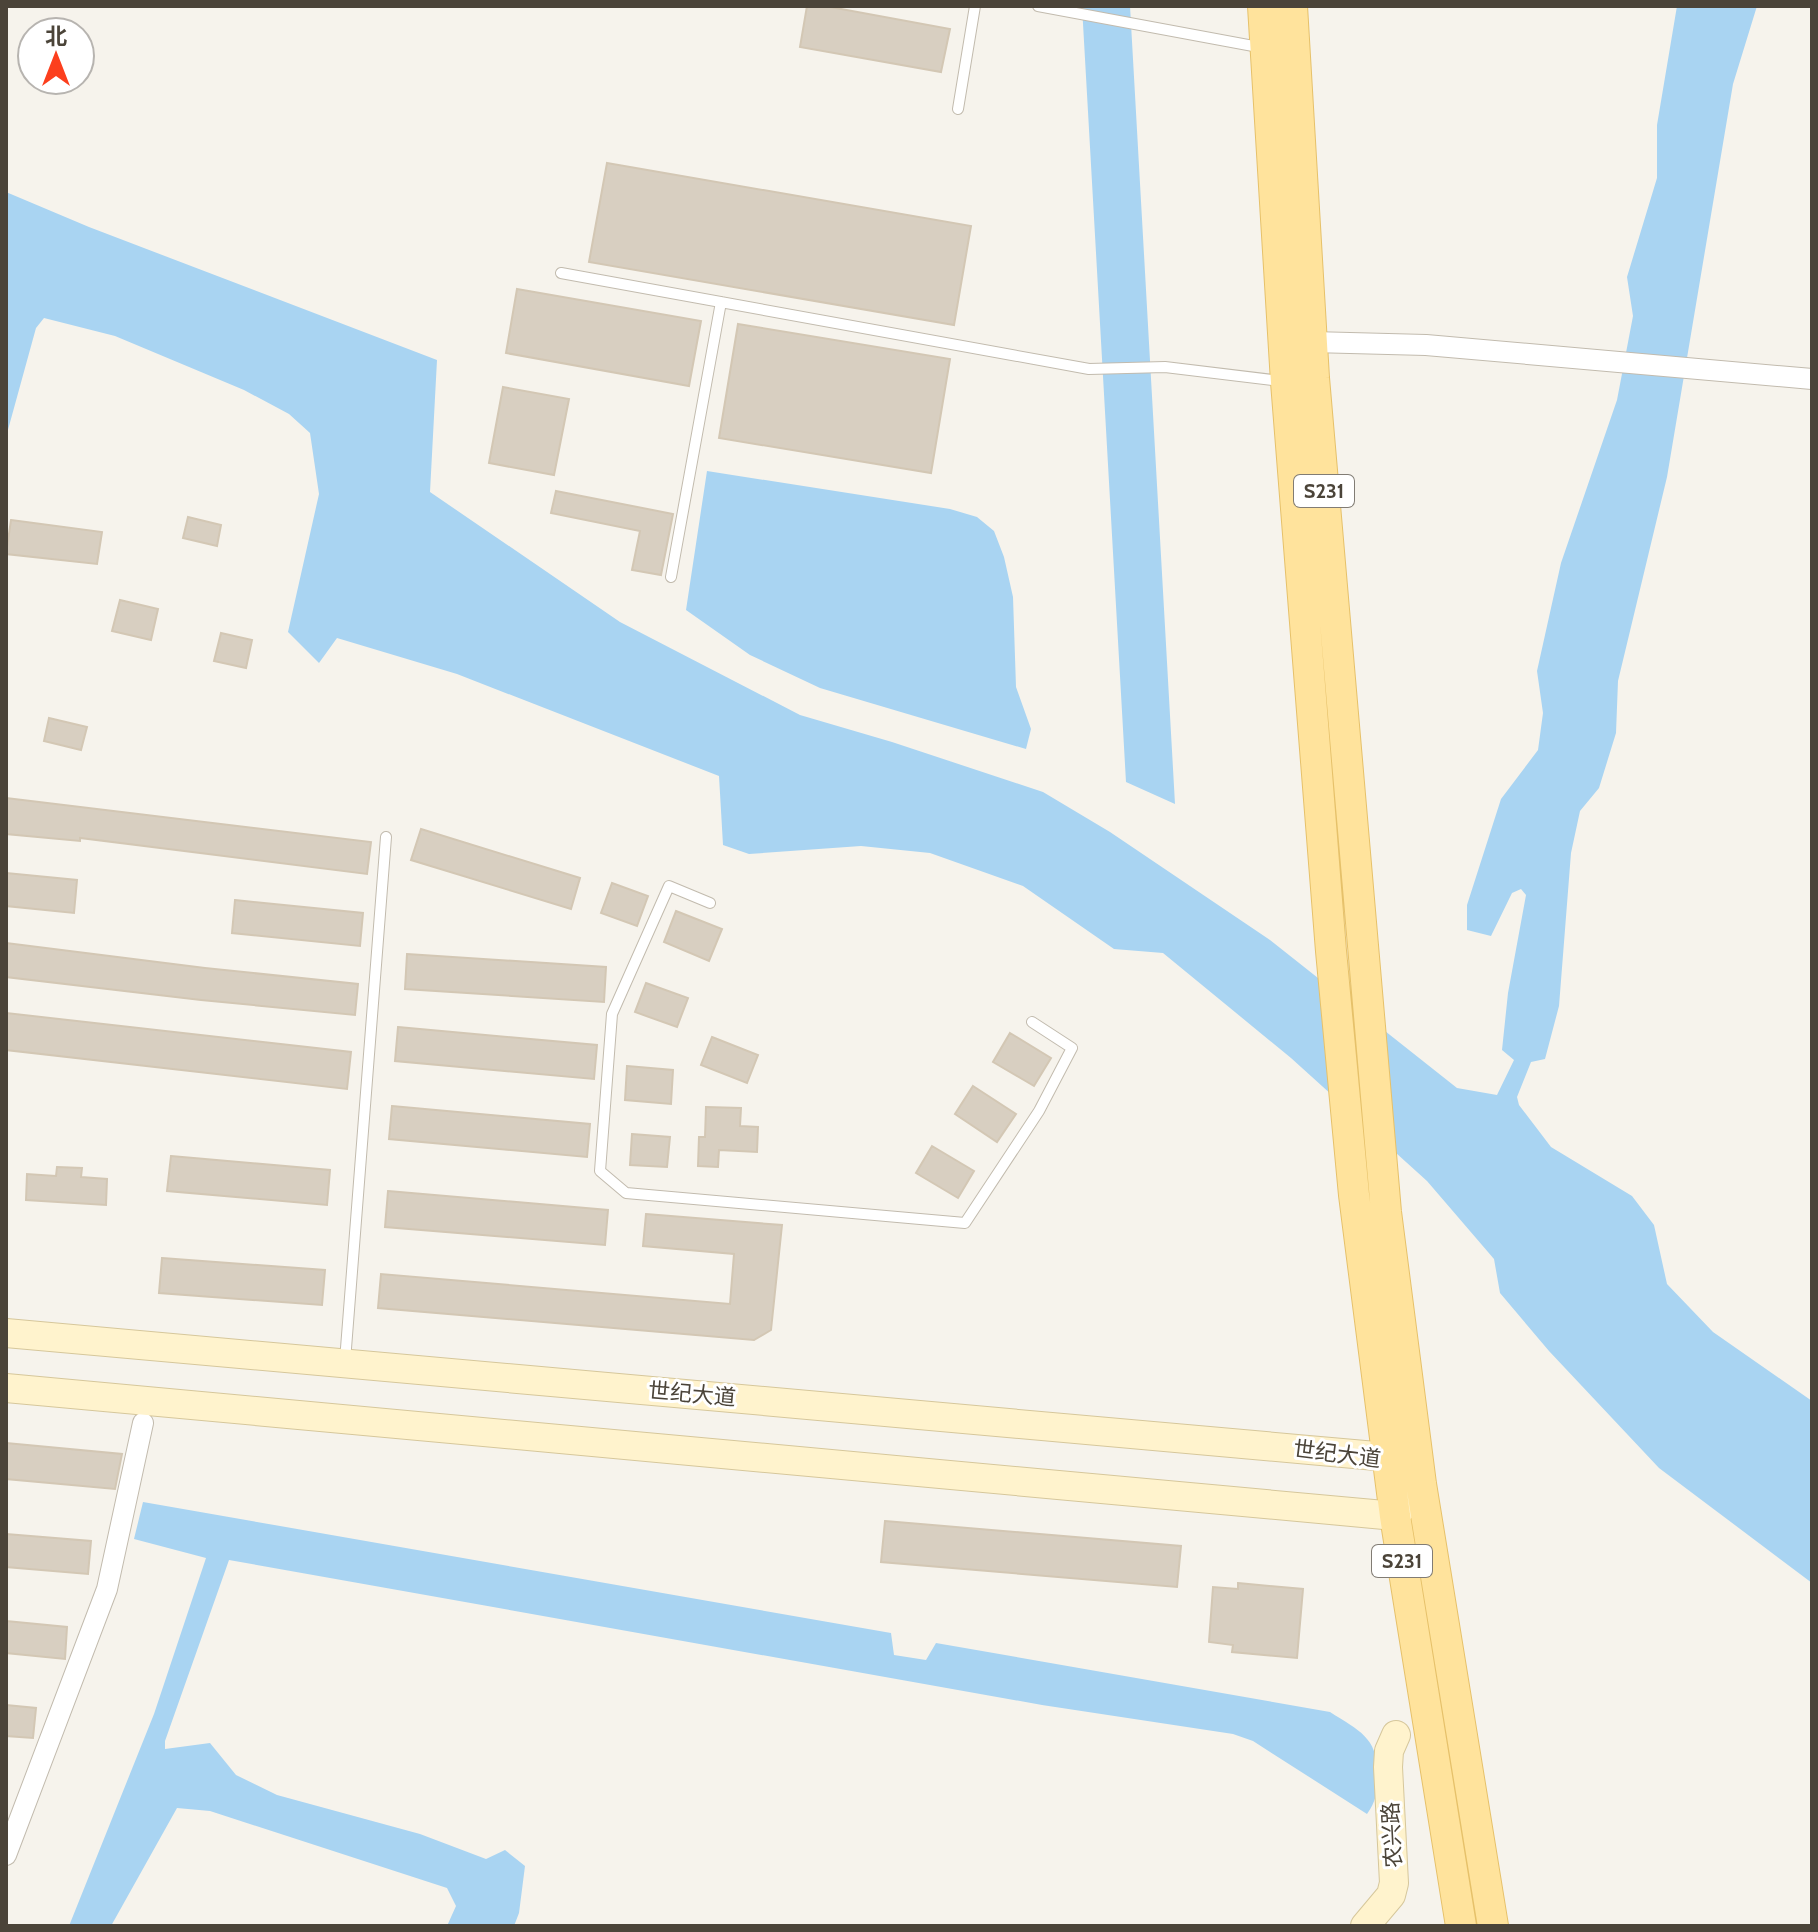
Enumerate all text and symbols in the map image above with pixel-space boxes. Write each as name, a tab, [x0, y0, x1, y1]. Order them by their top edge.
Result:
north arrow	[16, 16, 96, 96]
text: 北	[45, 23, 67, 50]
road number: S231	[1294, 475, 1354, 507]
street label: 世纪大道	[647, 1377, 737, 1411]
street label: 世纪大道	[1292, 1435, 1382, 1473]
road number: S231	[1372, 1545, 1432, 1577]
street label: 农兴路	[1377, 1801, 1407, 1869]

